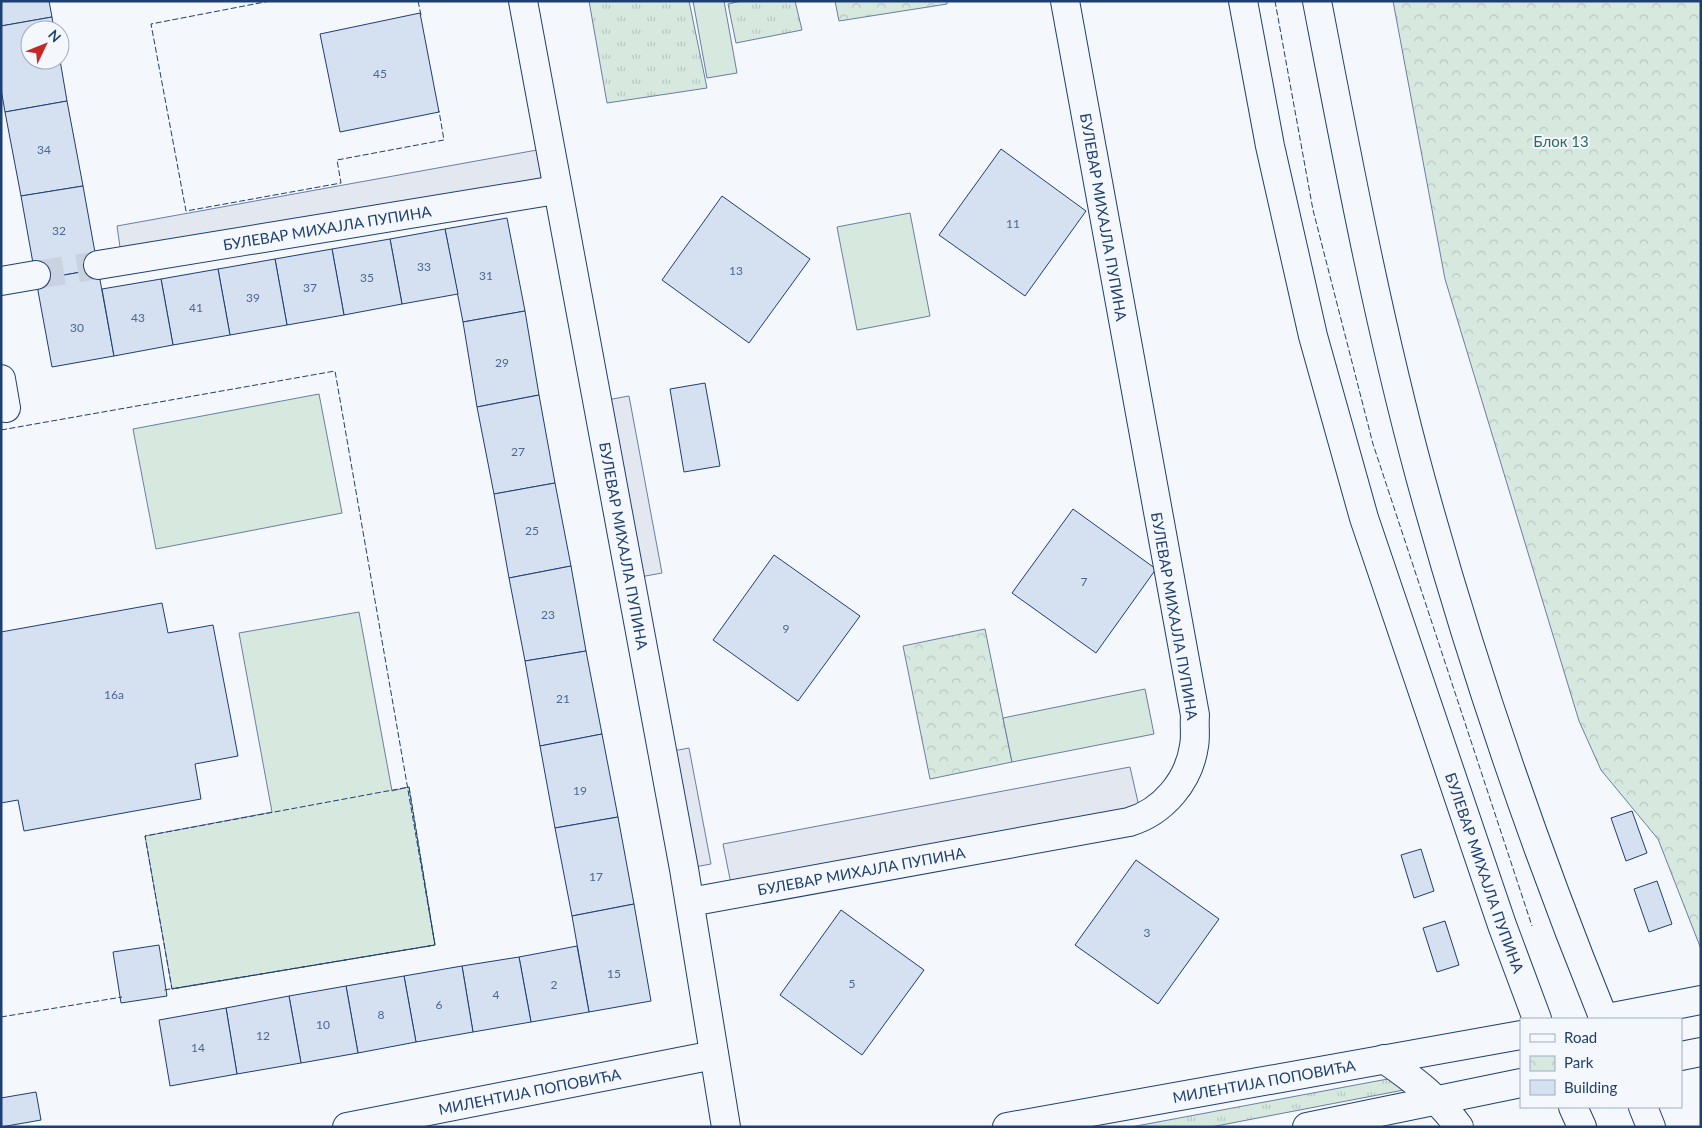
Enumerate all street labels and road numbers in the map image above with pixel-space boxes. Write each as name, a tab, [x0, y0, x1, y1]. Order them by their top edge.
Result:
street label: БУЛЕВАР МИХАЈЛА ПУПИНА	[1077, 112, 1131, 323]
street label: БУЛЕВАР МИХАЈЛА ПУПИНА	[221, 201, 433, 253]
street label: БУЛЕВАР МИХАЈЛА ПУПИНА	[596, 440, 652, 652]
street label: БУЛЕВАР МИХАЈЛА ПУПИНА	[1148, 511, 1202, 722]
street label: БУЛЕВАР МИХАЈЛА ПУПИНА	[1442, 770, 1528, 976]
street label: БУЛЕВАР МИХАЈЛА ПУПИНА	[756, 843, 967, 899]
street label: МИЛЕНТИЈА ПОПОВИЋА	[1171, 1056, 1358, 1106]
street label: МИЛЕНТИЈА ПОПОВИЋА	[437, 1064, 623, 1118]

